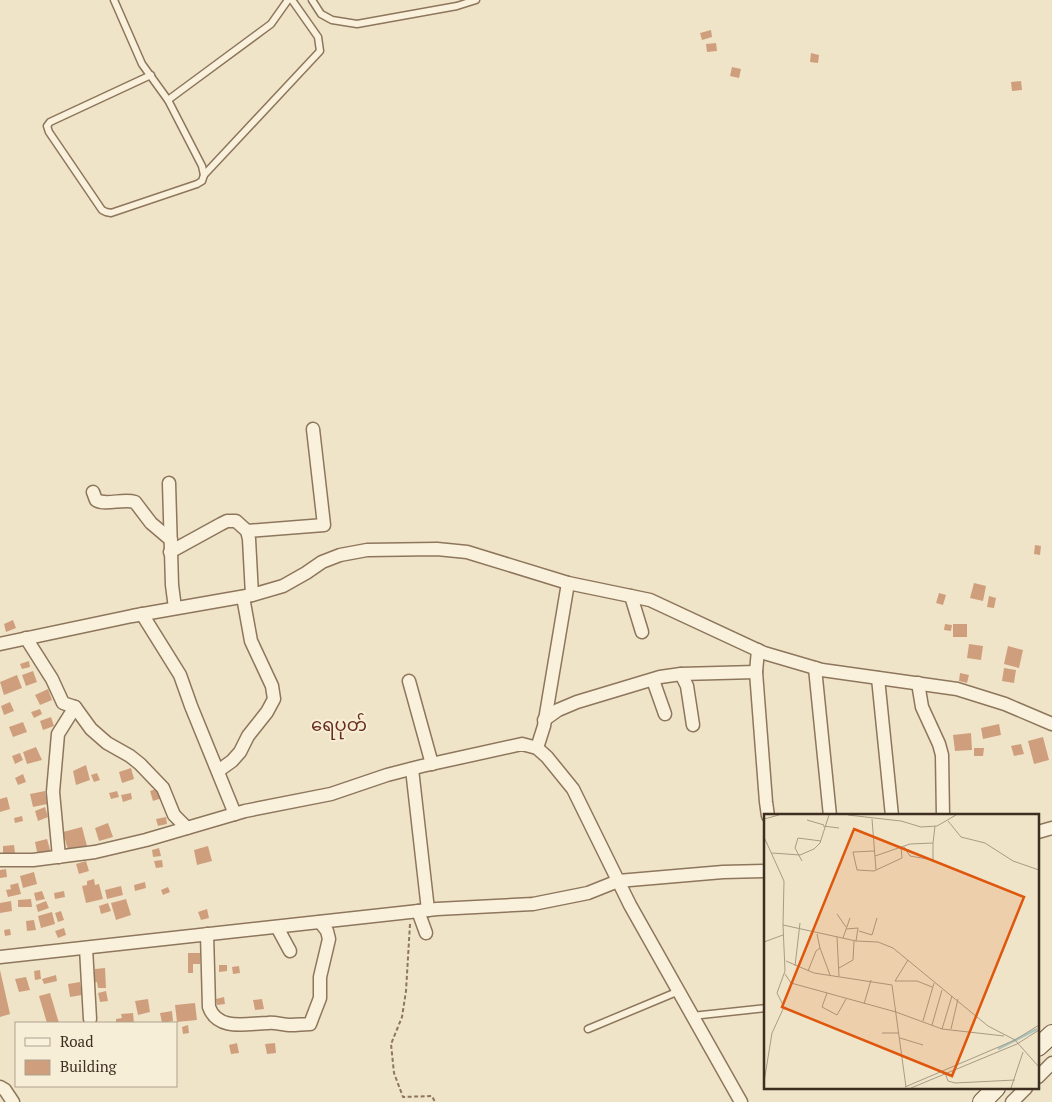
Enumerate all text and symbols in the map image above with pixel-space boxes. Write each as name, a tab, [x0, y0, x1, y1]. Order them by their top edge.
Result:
district label: ရေပုတ်	[311, 712, 367, 740]
inset map	[764, 814, 1040, 1090]
legend	[15, 1022, 178, 1087]
text: Road	[60, 1031, 93, 1051]
text: Building	[60, 1056, 118, 1076]

